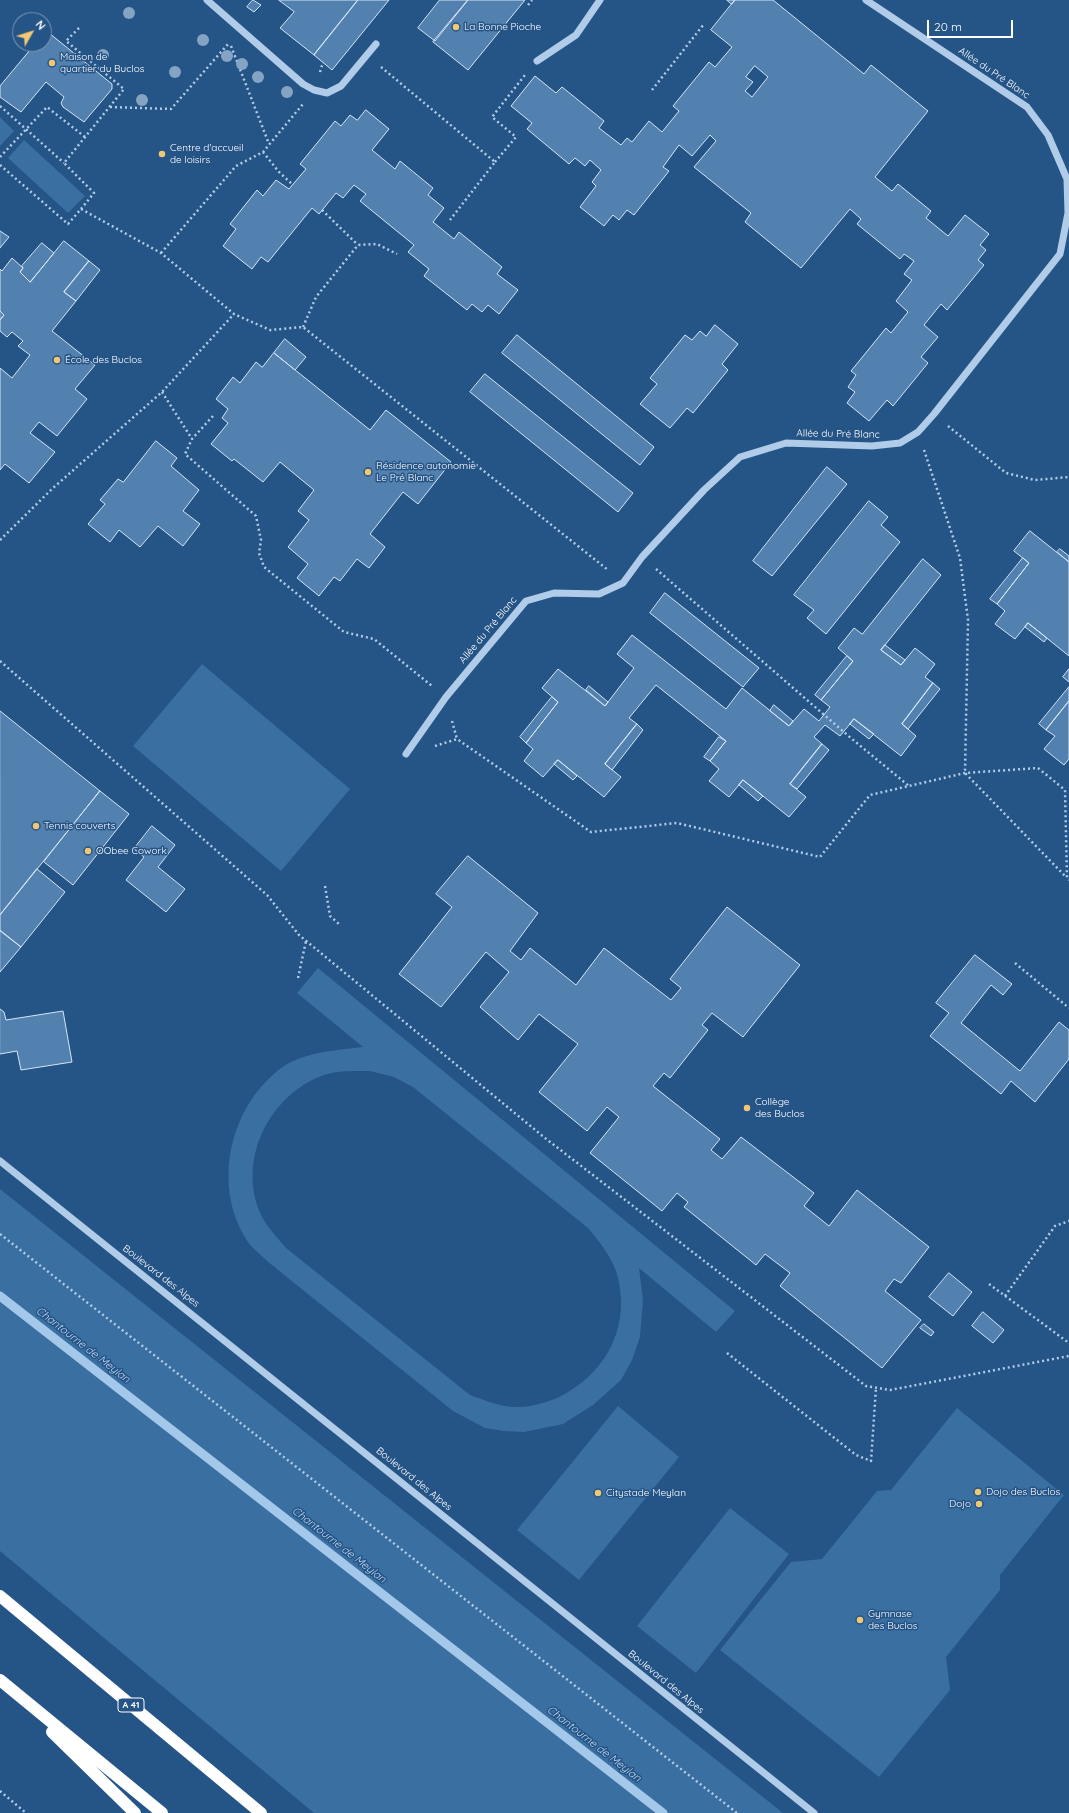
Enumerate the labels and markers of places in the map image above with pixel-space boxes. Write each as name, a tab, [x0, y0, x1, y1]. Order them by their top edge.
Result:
place label: La Bonne Pioche	[464, 21, 541, 33]
marker: La Bonne Pioche	[451, 22, 461, 32]
place label: Maison de quartier du Buclos	[60, 51, 144, 74]
marker: Maison de quartier du Buclos	[47, 58, 57, 68]
place label: Centre d'accueil de loisirs	[170, 142, 244, 166]
marker: Centre d'accueil de loisirs	[157, 149, 167, 159]
place label: École des Buclos	[65, 354, 142, 366]
marker: École des Buclos	[52, 355, 62, 365]
place label: Résidence autonomie Le Pré Blanc	[376, 460, 476, 484]
marker: Résidence autonomie Le Pré Blanc	[363, 467, 373, 477]
place label: Tennis couverts	[44, 820, 116, 832]
marker: Tennis couverts	[31, 821, 41, 831]
place label: OObee Cowork	[96, 845, 167, 857]
marker: OObee Cowork	[83, 846, 93, 856]
place label: Collège des Buclos	[755, 1096, 804, 1120]
marker: Collège des Buclos	[742, 1103, 752, 1113]
place label: Dojo des Buclos	[986, 1486, 1060, 1498]
place label: Citystade Meylan	[606, 1487, 686, 1499]
marker: Dojo des Buclos	[973, 1487, 983, 1497]
marker: Citystade Meylan	[593, 1488, 603, 1498]
place label: Dojo	[949, 1498, 971, 1510]
marker: Dojo	[974, 1499, 984, 1509]
place label: Gymnase des Buclos	[868, 1608, 917, 1632]
marker: Gymnase des Buclos	[855, 1615, 865, 1625]

